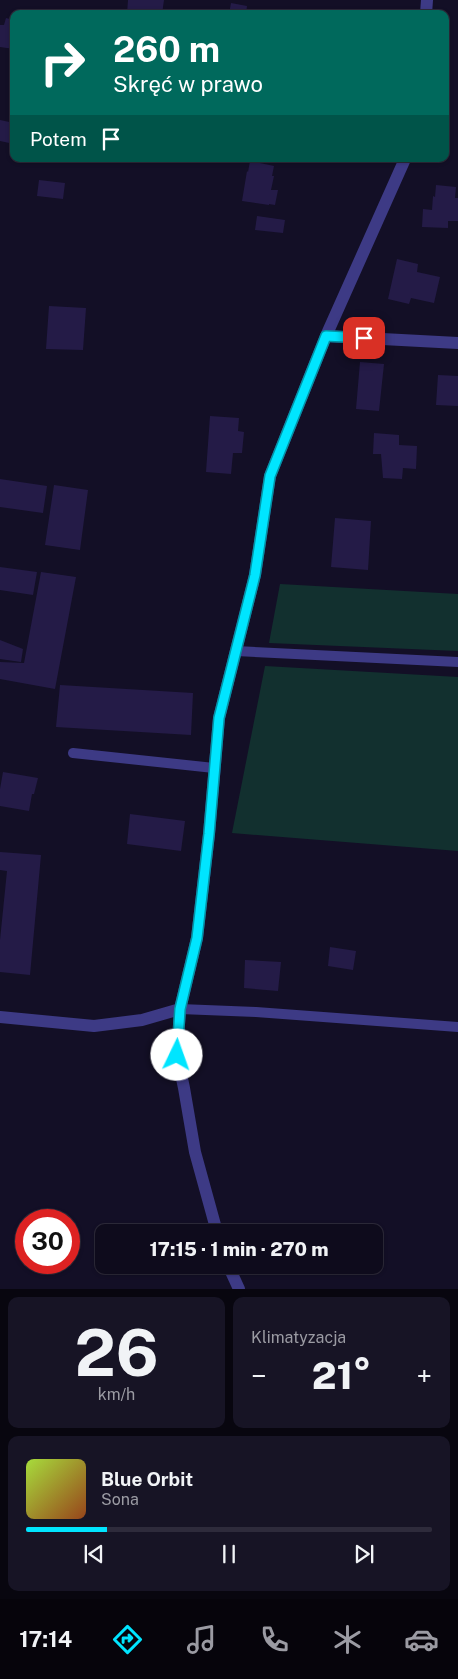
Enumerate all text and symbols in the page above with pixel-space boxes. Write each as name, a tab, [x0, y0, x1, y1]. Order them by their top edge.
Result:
text: 260 m	[113, 29, 220, 70]
icon: right	[30, 30, 95, 95]
text: Skręć w prawo	[113, 71, 263, 97]
icon: arrive	[97, 125, 125, 153]
text: Potem	[30, 128, 87, 150]
pin	[343, 317, 385, 359]
icon: arrive	[350, 324, 378, 352]
position arrow	[150, 1028, 202, 1080]
speed limit sign: 30	[15, 1209, 80, 1274]
text: 17:15 · 1 min · 270 m	[149, 1238, 329, 1260]
text: 26	[74, 1314, 159, 1391]
text: Klimatyzacja	[251, 1328, 346, 1347]
text: 21°	[312, 1353, 371, 1398]
text: −	[251, 1359, 267, 1392]
text: +	[416, 1359, 432, 1392]
text: km/h	[98, 1385, 135, 1404]
text: Blue Orbit	[101, 1468, 193, 1490]
text: Sona	[101, 1490, 139, 1509]
icon: previous	[80, 1540, 108, 1568]
icon: pause	[215, 1540, 243, 1568]
icon: next	[350, 1540, 378, 1568]
icon: directions	[110, 1622, 145, 1657]
icon: music	[184, 1622, 219, 1657]
icon: phone	[257, 1622, 292, 1657]
icon: climate	[330, 1622, 365, 1657]
icon: car	[404, 1622, 439, 1657]
text: 17:14	[19, 1626, 72, 1652]

